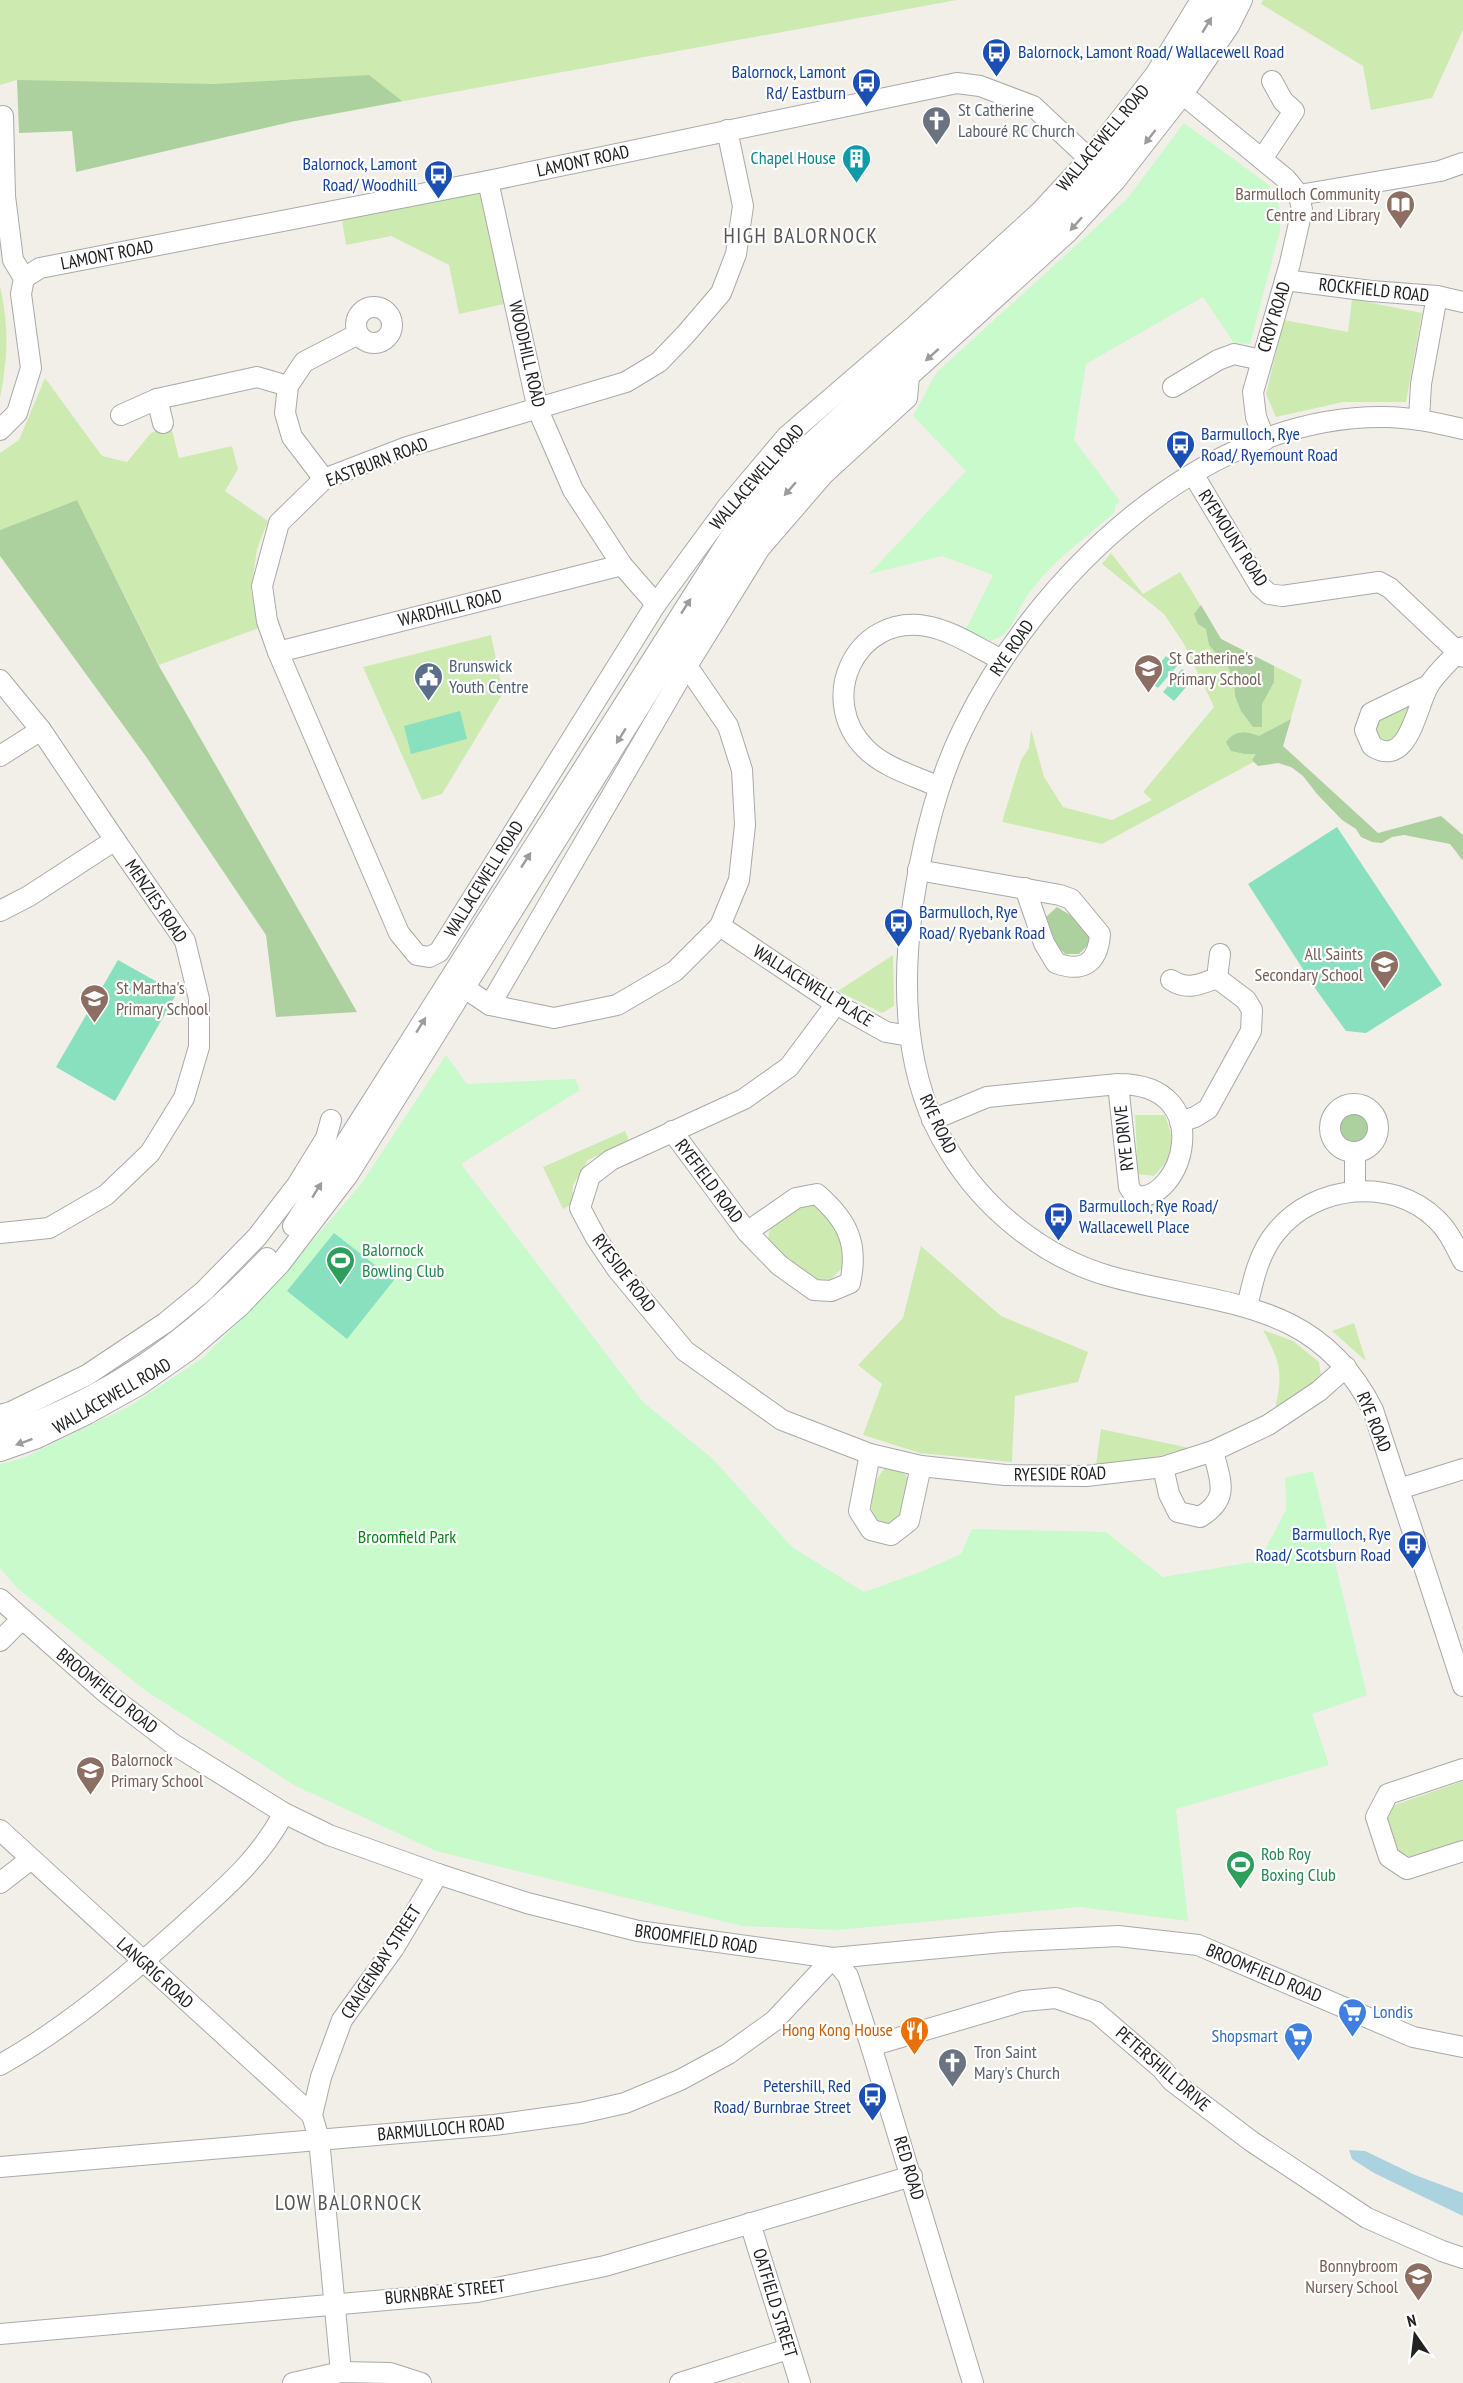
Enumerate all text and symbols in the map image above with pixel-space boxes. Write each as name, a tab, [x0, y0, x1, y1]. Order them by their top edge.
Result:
one-way arrow	[1202, 17, 1213, 33]
bus stop icon: Balornock, Lamont Road/ Wallacewell Road	[981, 36, 1013, 78]
place label: Balornock, Lamont Road/ Wallacewell Road	[1018, 40, 1284, 63]
place label: Balornock, Lamont Rd/ Eastburn	[732, 60, 846, 104]
bus stop icon: Balornock, Lamont Rd/ Eastburn	[851, 66, 883, 108]
street label: WALLACEWELL ROAD	[1051, 79, 1154, 196]
place label: St Catherine Labouré RC Church	[958, 98, 1075, 142]
church icon: St Catherine Labouré RC Church	[921, 104, 953, 146]
one-way arrow	[1144, 130, 1156, 145]
street label: LAMONT ROAD	[535, 139, 631, 182]
building icon: Chapel House	[841, 142, 873, 184]
place label: Chapel House	[751, 146, 836, 169]
place label: Balornock, Lamont Road/ Woodhill	[303, 152, 418, 196]
bus stop icon: Balornock, Lamont Road/ Woodhill	[422, 158, 454, 200]
place label: Barmulloch Community Centre and Library	[1235, 182, 1380, 226]
library icon: Barmulloch Community Centre and Library	[1385, 188, 1417, 230]
one-way arrow	[1069, 216, 1083, 231]
district label: HIGH BALORNOCK	[724, 222, 878, 249]
street label: LAMONT ROAD	[59, 234, 155, 275]
street label: ROCKFIELD ROAD	[1318, 272, 1430, 307]
street label: CROY ROAD	[1252, 279, 1295, 355]
street label: WOODHILL ROAD	[504, 298, 551, 409]
one-way arrow	[925, 348, 940, 361]
street label: WALLACEWELL ROAD	[704, 419, 809, 534]
place label: Barmulloch, Rye Road/ Ryemount Road	[1201, 422, 1338, 466]
bus stop icon: Barmulloch, Rye Road/ Ryemount Road	[1164, 428, 1196, 470]
street label: EASTBURN ROAD	[322, 432, 431, 492]
one-way arrow	[784, 481, 797, 496]
street label: RYEMOUNT ROAD	[1194, 485, 1273, 591]
street label: WARDHILL ROAD	[396, 584, 504, 631]
one-way arrow	[680, 598, 691, 614]
street label: RYE ROAD	[984, 615, 1039, 680]
place label: St Catherine's Primary School	[1169, 646, 1262, 690]
school or university icon: St Catherine's Primary School	[1132, 652, 1164, 694]
place label: Brunswick Youth Centre	[449, 654, 529, 698]
public building icon: Brunswick Youth Centre	[412, 660, 444, 702]
one-way arrow	[616, 728, 627, 744]
street label: WALLACEWELL ROAD	[439, 816, 529, 941]
one-way arrow	[521, 852, 532, 869]
street label: MENZIES ROAD	[120, 855, 193, 947]
place label: Barmulloch, Rye Road/ Ryebank Road	[919, 900, 1045, 944]
bus stop icon: Barmulloch, Rye Road/ Ryebank Road	[882, 906, 914, 948]
street label: WALLACEWELL PLACE	[749, 940, 877, 1032]
place label: All Saints Secondary School	[1254, 942, 1364, 986]
school or university icon: All Saints Secondary School	[1368, 948, 1400, 990]
place label: St Martha's Primary School	[116, 976, 209, 1020]
school or university icon: St Martha's Primary School	[79, 982, 111, 1024]
one-way arrow	[416, 1017, 427, 1033]
street label: RYE ROAD	[915, 1090, 962, 1157]
street label: RYE DRIVE	[1109, 1104, 1138, 1172]
street label: RYEFIELD ROAD	[670, 1134, 749, 1227]
one-way arrow	[312, 1182, 323, 1198]
place label: Barmulloch, Rye Road/ Wallacewell Place	[1079, 1194, 1219, 1238]
bus stop icon: Barmulloch, Rye Road/ Wallacewell Place	[1042, 1200, 1074, 1242]
street label: RYESIDE ROAD	[587, 1229, 661, 1316]
place label: Balornock Bowling Club	[362, 1238, 445, 1282]
sports icon: Balornock Bowling Club	[325, 1244, 357, 1286]
street label: WALLACEWELL ROAD	[48, 1352, 175, 1439]
street label: RYE ROAD	[1352, 1388, 1397, 1455]
one-way arrow	[15, 1438, 33, 1448]
street label: RYESIDE ROAD	[1014, 1461, 1106, 1486]
place label: Barmulloch, Rye Road/ Scotsburn Road	[1256, 1522, 1391, 1566]
park label: Broomfield Park	[358, 1525, 456, 1548]
bus stop icon: Barmulloch, Rye Road/ Scotsburn Road	[1396, 1528, 1428, 1570]
street label: BROOMFIELD ROAD	[52, 1643, 163, 1738]
place label: Balornock Primary School	[111, 1748, 204, 1792]
school or university icon: Balornock Primary School	[74, 1754, 106, 1796]
place label: Rob Roy Boxing Club	[1261, 1842, 1336, 1886]
sports icon: Rob Roy Boxing Club	[1224, 1848, 1256, 1890]
street label: CRAIGENBAY STREET	[335, 1901, 426, 2023]
street label: BROOMFIELD ROAD	[633, 1919, 759, 1958]
street label: LANGRIG ROAD	[112, 1932, 199, 2013]
street label: BROOMFIELD ROAD	[1203, 1938, 1326, 2007]
supermarket icon: Londis	[1336, 1996, 1368, 2038]
place label: Londis	[1373, 2000, 1413, 2023]
restaurant icon: Hong Kong House	[898, 2014, 930, 2056]
place label: Hong Kong House	[782, 2018, 893, 2041]
supermarket icon: Shopsmart	[1283, 2020, 1315, 2062]
street label: PETERSHILL DRIVE	[1111, 2021, 1216, 2116]
place label: Shopsmart	[1211, 2024, 1278, 2047]
place label: Tron Saint Mary's Church	[974, 2040, 1060, 2084]
church icon: Tron Saint Mary's Church	[937, 2046, 969, 2088]
place label: Petershill, Red Road/ Burnbrae Street	[714, 2074, 851, 2118]
bus stop icon: Petershill, Red Road/ Burnbrae Street	[856, 2080, 888, 2122]
street label: BARMULLOCH ROAD	[376, 2111, 506, 2146]
street label: RED ROAD	[889, 2133, 930, 2202]
district label: LOW BALORNOCK	[275, 2189, 423, 2216]
street label: OATFIELD STREET	[748, 2245, 803, 2360]
place label: Bonnybroom Nursery School	[1305, 2254, 1399, 2298]
school or university icon: Bonnybroom Nursery School	[1403, 2260, 1435, 2302]
street label: BURNBRAE STREET	[384, 2274, 506, 2309]
north arrow	[1385, 2305, 1445, 2365]
text: N	[1405, 2310, 1418, 2331]

